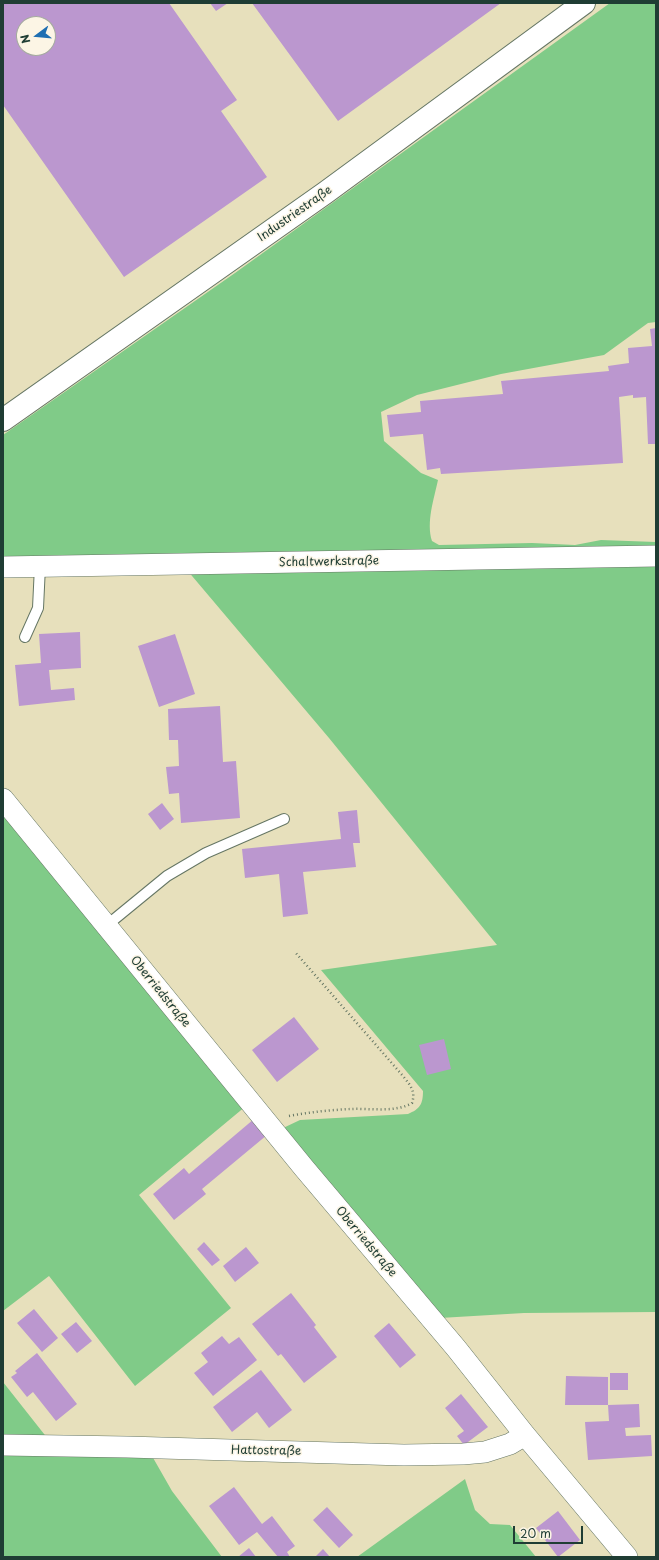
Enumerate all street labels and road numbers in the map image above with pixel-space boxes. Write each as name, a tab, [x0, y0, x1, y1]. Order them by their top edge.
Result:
street label: Industriestraße	[255, 183, 335, 245]
street label: Schaltwerkstraße	[279, 554, 379, 570]
street label: Oberriedstraße	[127, 953, 193, 1031]
street label: Oberriedstraße	[332, 1204, 400, 1280]
street label: Hattostraße	[231, 1443, 301, 1459]

